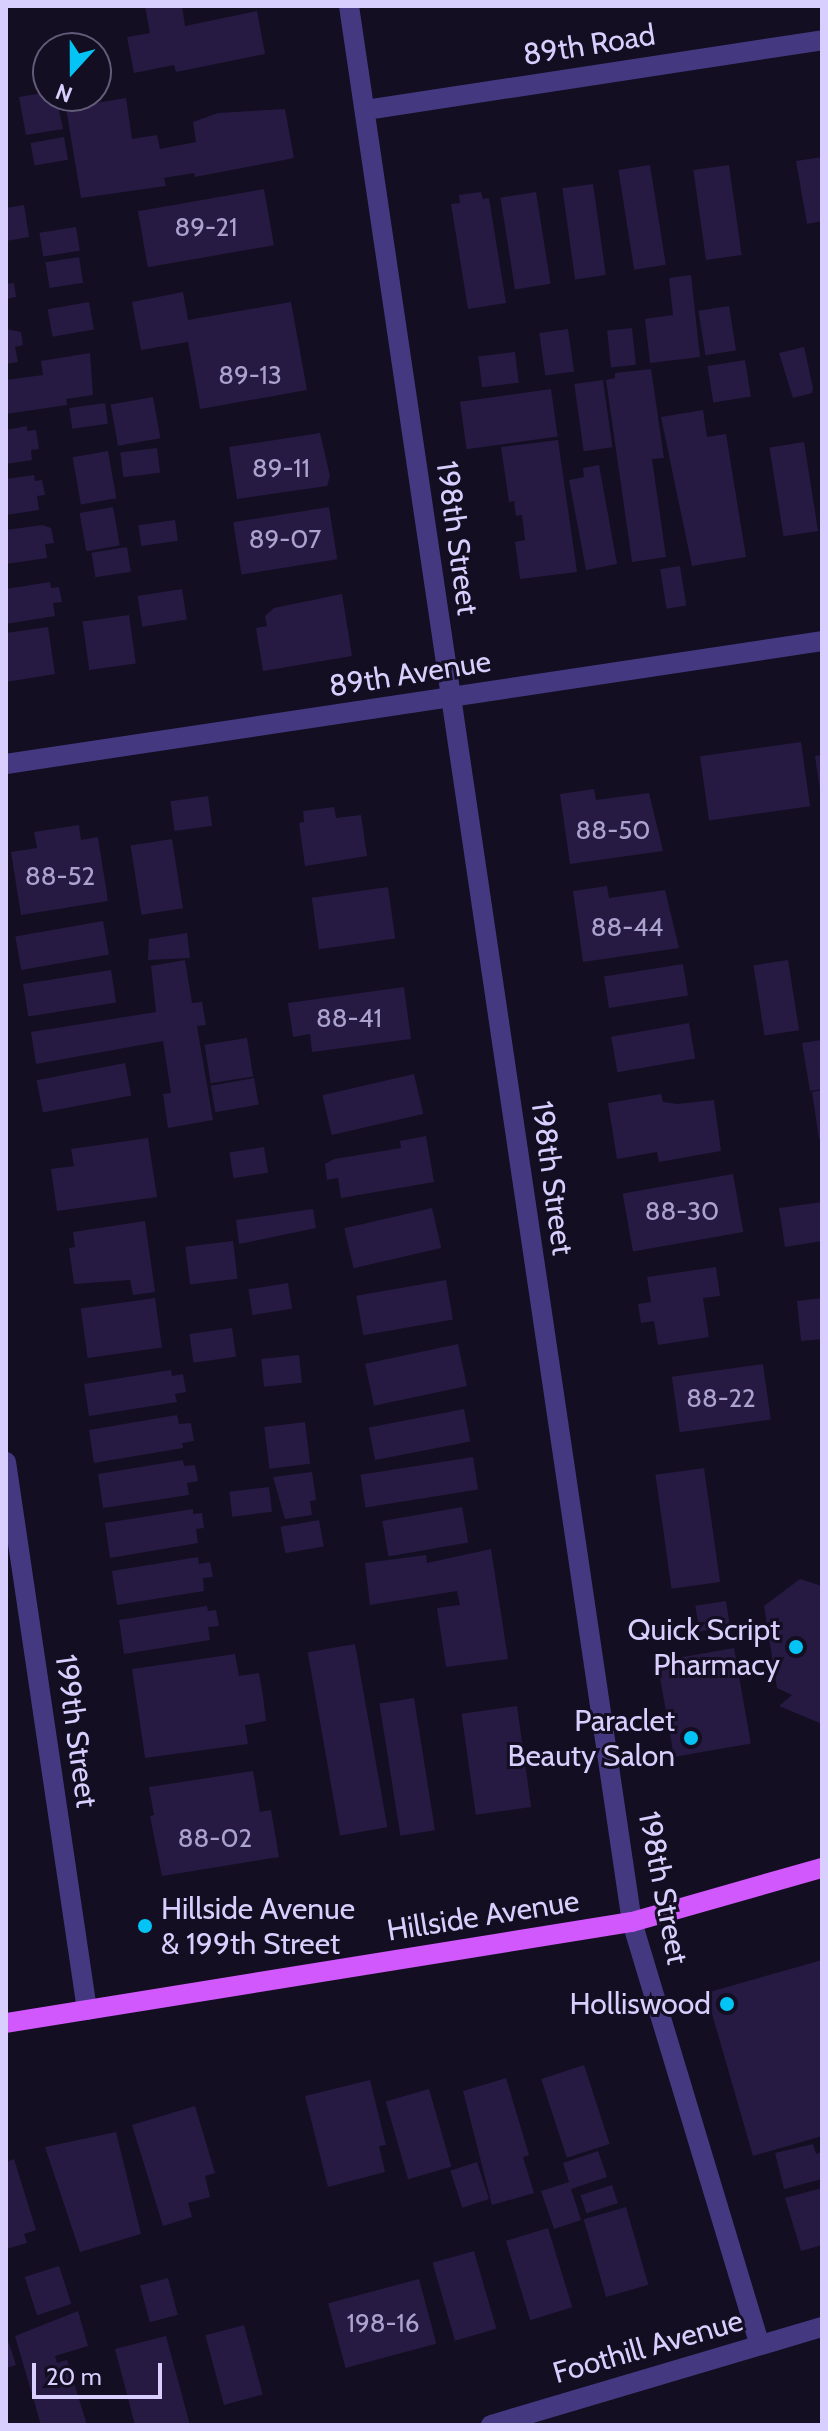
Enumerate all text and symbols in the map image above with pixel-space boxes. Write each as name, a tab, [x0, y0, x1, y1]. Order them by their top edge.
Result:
street label: 89th Road	[520, 17, 658, 73]
north arrow	[32, 32, 112, 112]
text: N	[52, 78, 76, 108]
house number: 89-21	[174, 212, 238, 244]
house number: 89-13	[218, 360, 282, 392]
house number: 89-11	[252, 453, 310, 485]
street label: 198th Street	[428, 459, 486, 617]
house number: 89-07	[249, 524, 321, 556]
street label: 89th Avenue	[326, 643, 494, 705]
house number: 88-50	[576, 815, 650, 847]
house number: 88-52	[25, 861, 95, 893]
house number: 88-44	[591, 912, 663, 944]
house number: 88-41	[316, 1003, 382, 1035]
street label: 198th Street	[523, 1099, 581, 1257]
house number: 88-30	[645, 1196, 719, 1228]
house number: 88-22	[686, 1383, 756, 1415]
place label: Quick Script Pharmacy	[628, 1612, 780, 1682]
marker: Quick Script Pharmacy	[787, 1638, 805, 1656]
street label: 199th Street	[47, 1652, 105, 1810]
place label: Paraclet Beauty Salon	[507, 1703, 675, 1774]
marker: Paraclet Beauty Salon	[682, 1729, 700, 1747]
street label: 198th Street	[631, 1808, 695, 1968]
house number: 88-02	[178, 1823, 252, 1855]
street label: Hillside Avenue	[384, 1883, 582, 1949]
place label: Hillside Avenue & 199th Street	[161, 1891, 355, 1962]
marker: Hillside Avenue & 199th Street	[136, 1917, 154, 1935]
place label: Holliswood	[570, 1986, 711, 2022]
marker: Holliswood	[718, 1995, 736, 2013]
street label: Foothill Avenue	[549, 2303, 747, 2391]
house number: 198-16	[347, 2308, 419, 2340]
scale bar	[36, 2347, 166, 2397]
text: 20 m	[46, 2362, 102, 2391]

